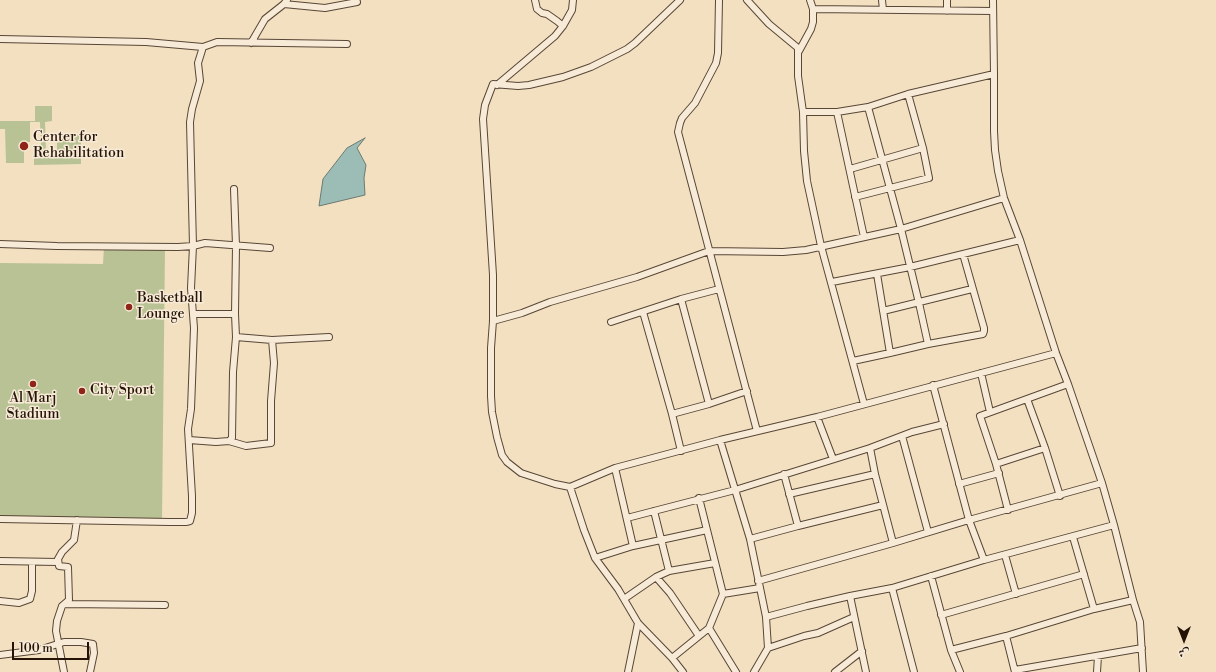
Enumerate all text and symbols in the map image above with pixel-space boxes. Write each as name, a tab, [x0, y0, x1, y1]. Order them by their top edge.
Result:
place label: Center for Rehabilitation	[33, 130, 124, 162]
marker: Center for Rehabilitation	[18, 140, 30, 152]
place label: Basketball Lounge	[137, 291, 203, 324]
marker: Basketball Lounge	[124, 302, 134, 312]
marker: Al Marj Stadium	[28, 379, 38, 389]
place label: City Sport	[90, 383, 154, 399]
marker: City Sport	[77, 386, 87, 396]
place label: Al Marj Stadium	[6, 391, 60, 424]
north arrow	[1164, 620, 1204, 660]
scale bar	[14, 634, 91, 660]
text: 100 m	[19, 641, 53, 656]
text: ش	[1179, 645, 1189, 659]

